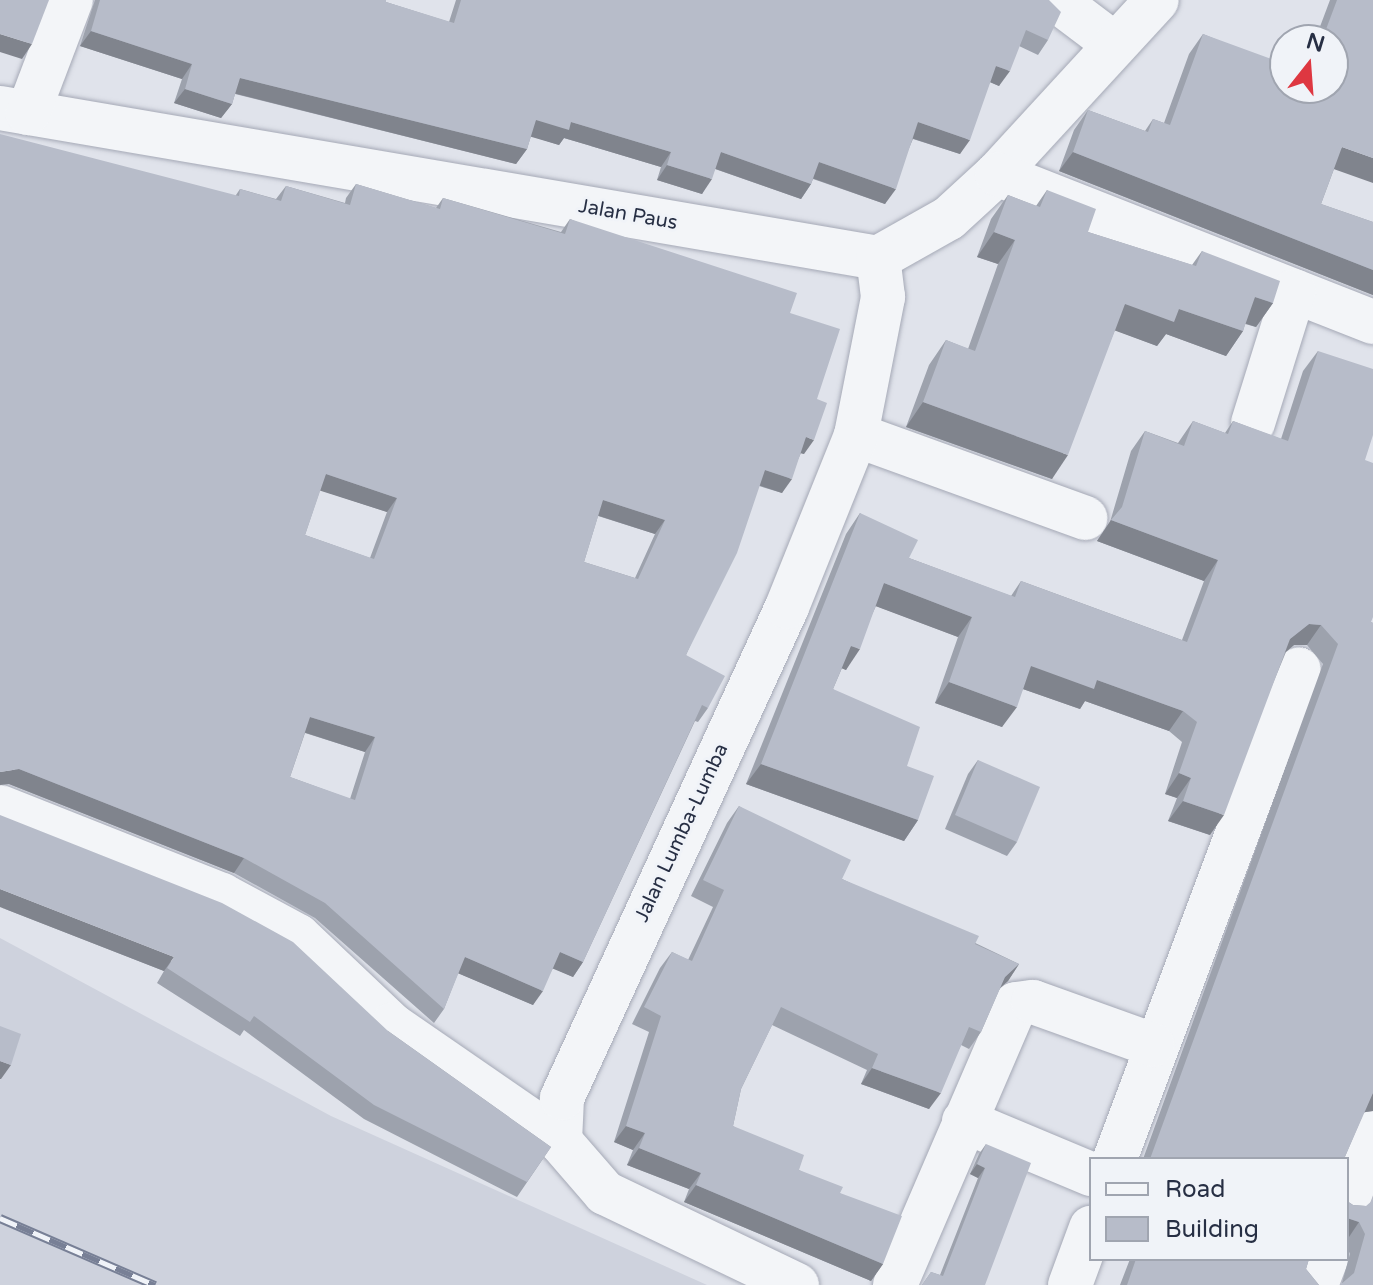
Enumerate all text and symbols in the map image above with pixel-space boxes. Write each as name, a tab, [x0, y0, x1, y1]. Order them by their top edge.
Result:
north arrow	[1269, 24, 1349, 104]
text: N	[1303, 28, 1328, 58]
street label: Jalan Paus	[577, 194, 679, 236]
street label: Jalan Lumba-Lumba	[630, 740, 734, 926]
legend	[1089, 1157, 1349, 1261]
text: Road	[1165, 1175, 1225, 1204]
text: Building	[1165, 1215, 1259, 1244]

